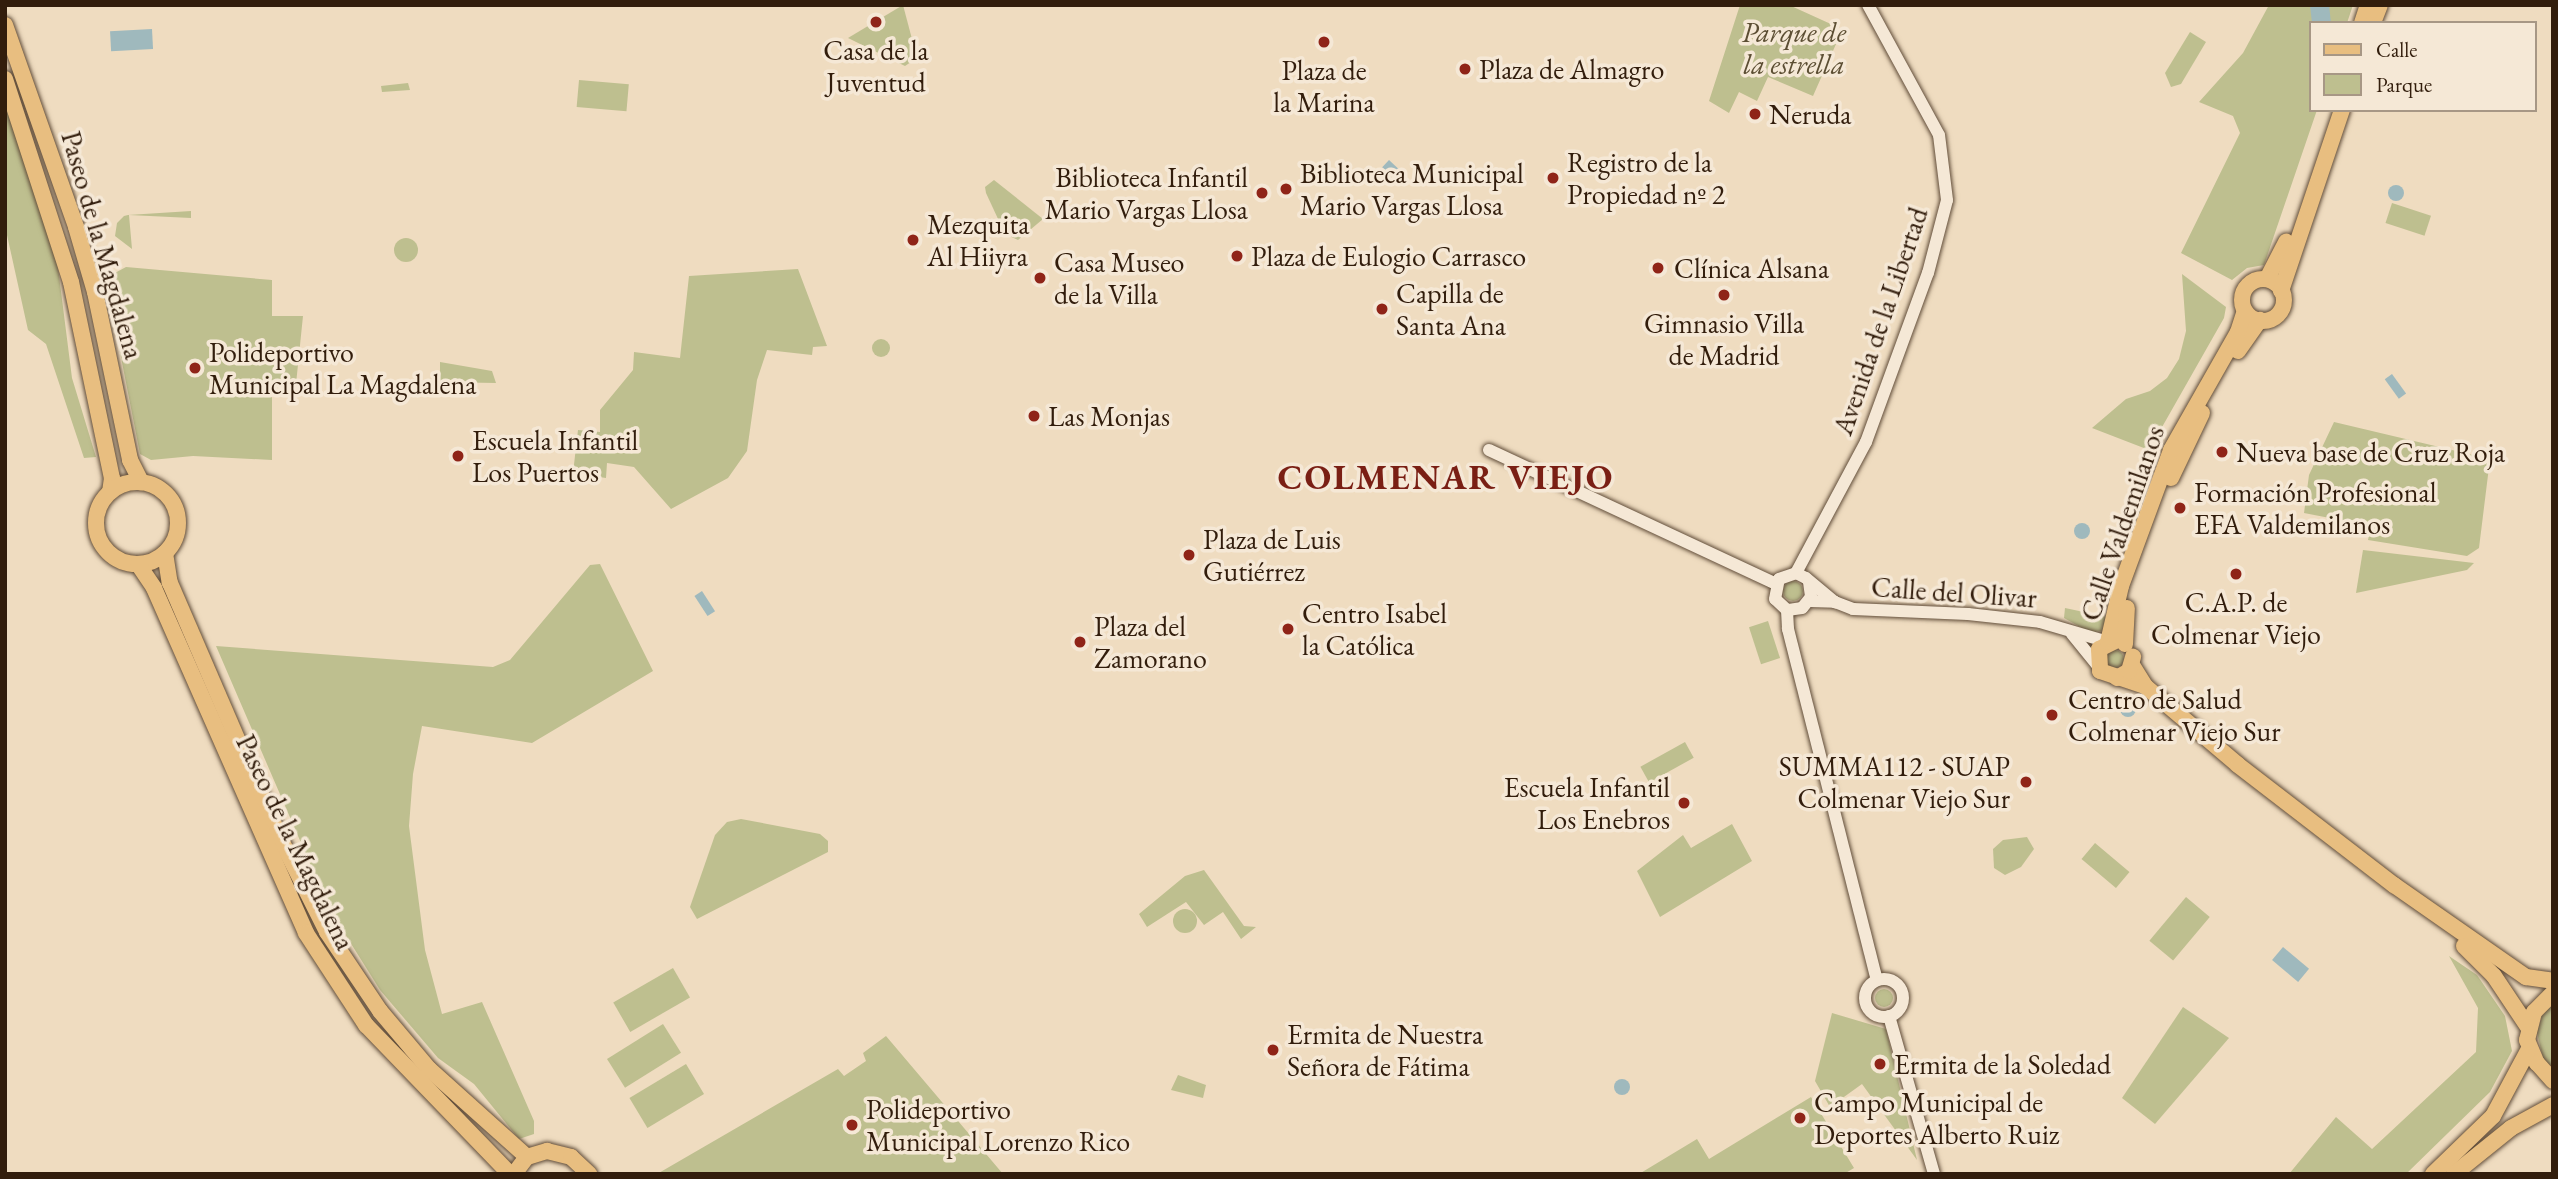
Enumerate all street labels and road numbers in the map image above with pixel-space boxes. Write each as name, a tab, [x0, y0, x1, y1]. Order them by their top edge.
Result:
street label: Paseo de la Magdalena	[54, 127, 152, 363]
street label: Avenida de la Libertad	[1825, 203, 1935, 439]
street label: Calle Valdemilanos	[2073, 421, 2171, 625]
street label: Calle del Olivar	[1870, 569, 2038, 615]
street label: Paseo de la Magdalena	[229, 729, 363, 955]

